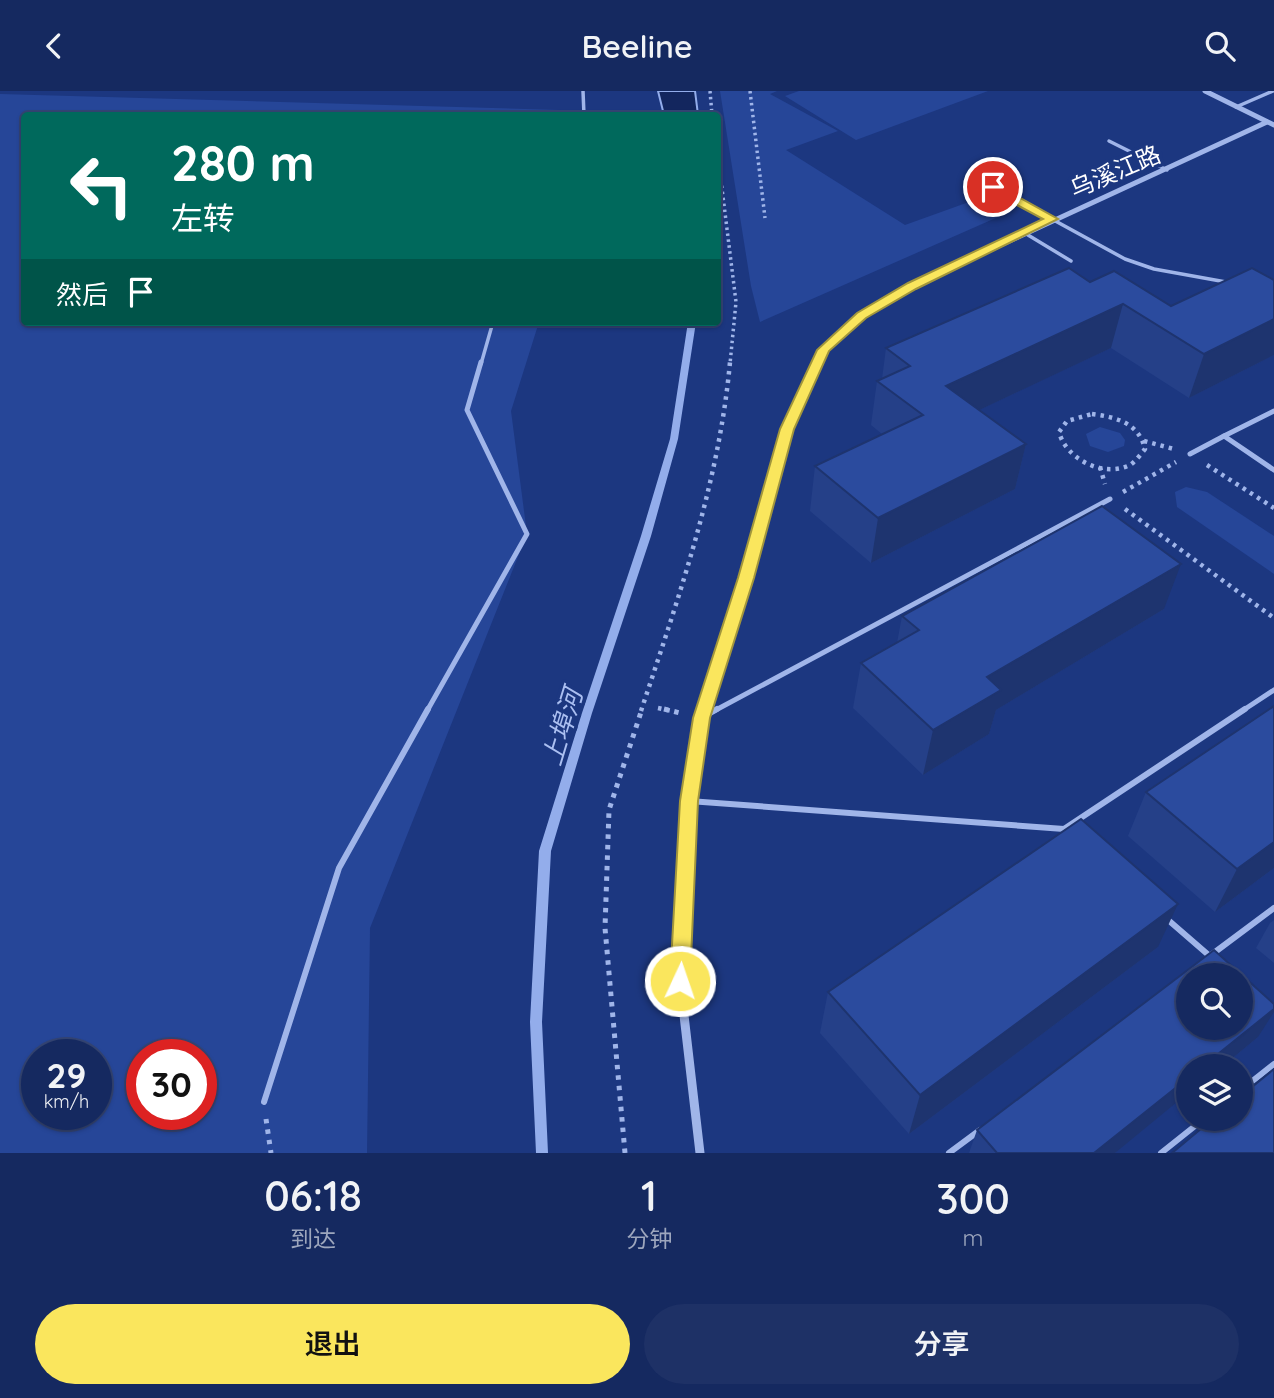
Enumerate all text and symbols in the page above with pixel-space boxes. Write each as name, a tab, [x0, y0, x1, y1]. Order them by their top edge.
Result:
text: Beeline	[581, 26, 693, 66]
icon: back	[35, 27, 73, 65]
icon: search	[1201, 27, 1239, 65]
text: 280 m	[171, 132, 315, 193]
street label: 乌溪江路	[1065, 138, 1165, 204]
icon: left	[56, 140, 147, 231]
pin	[963, 157, 1023, 217]
icon: arrive	[974, 168, 1012, 206]
text: 左转	[171, 198, 235, 238]
icon: arrive	[122, 273, 160, 311]
text: 然后	[56, 278, 108, 311]
water label: 上埠河	[535, 680, 591, 769]
position arrow	[643, 944, 717, 1018]
map controls	[1176, 963, 1253, 1131]
button: search	[1176, 963, 1253, 1040]
speed limit sign: 30	[126, 1039, 217, 1130]
text: 29	[47, 1053, 86, 1097]
button: layers	[1176, 1054, 1253, 1131]
text: km/h	[44, 1090, 89, 1113]
text: 06:18	[264, 1169, 362, 1222]
text: 1	[641, 1169, 657, 1222]
text: 300	[936, 1172, 1010, 1225]
text: m	[963, 1223, 984, 1252]
text: 到达	[290, 1224, 336, 1253]
text: 分钟	[626, 1224, 672, 1253]
button: 退出	[35, 1304, 630, 1384]
button: 分享	[644, 1304, 1239, 1384]

